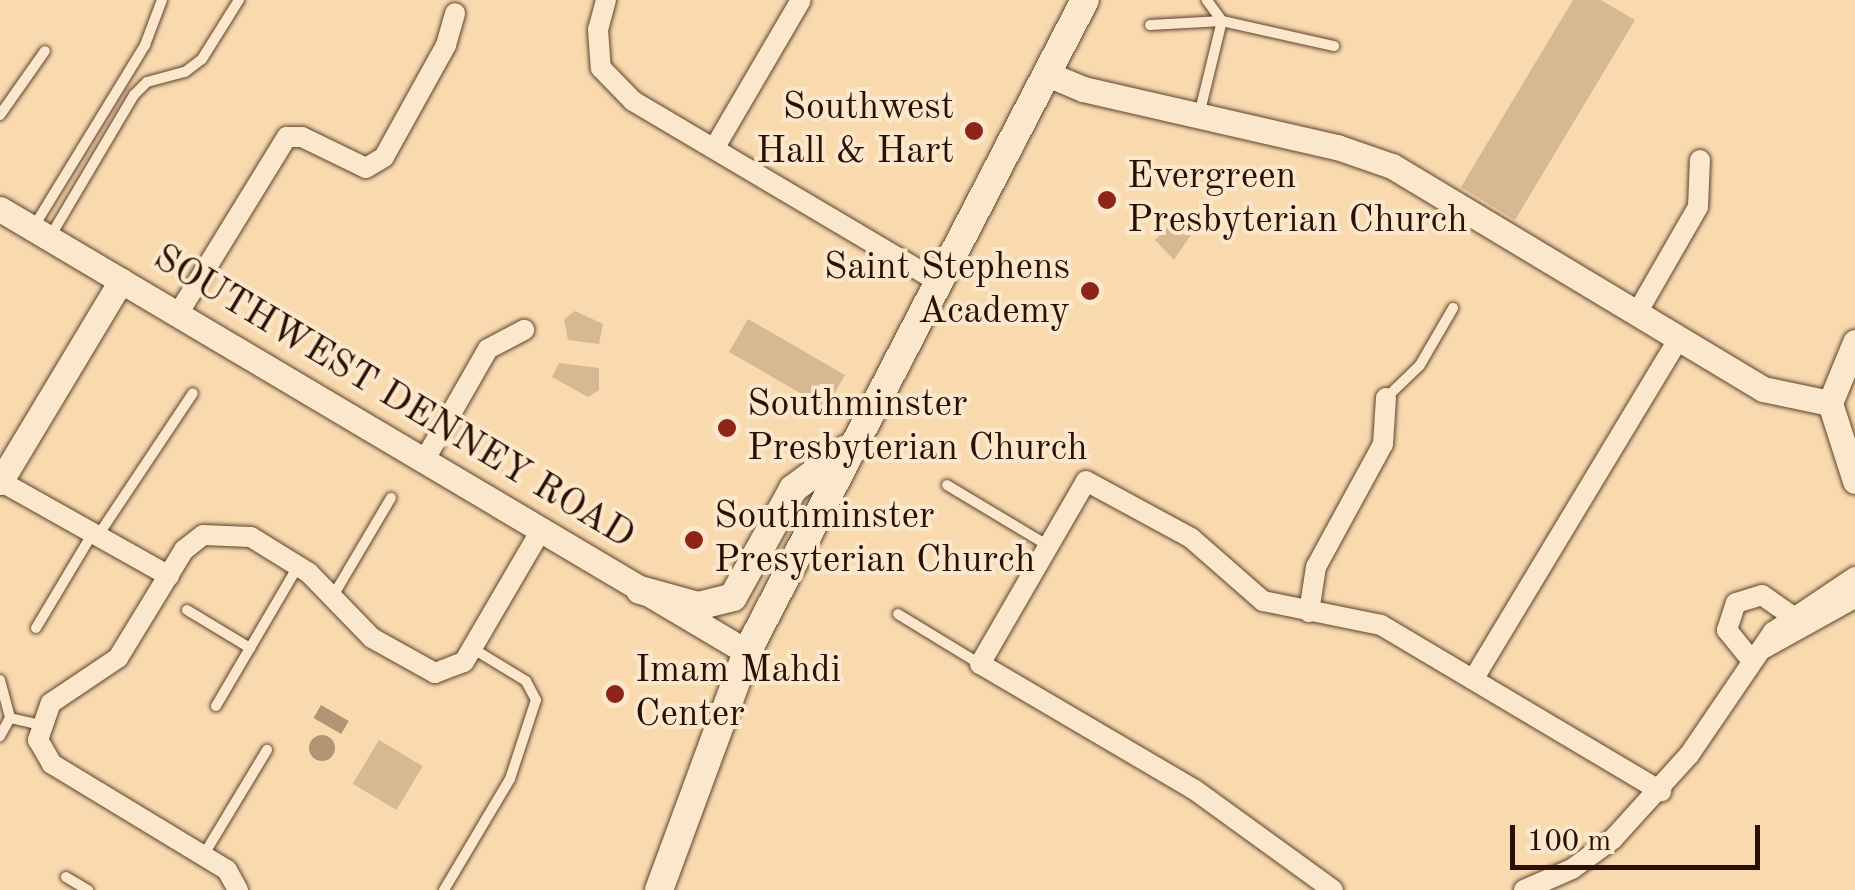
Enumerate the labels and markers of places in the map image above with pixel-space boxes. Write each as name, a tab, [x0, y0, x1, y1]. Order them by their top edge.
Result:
place label: Southwest Hall & Hart	[756, 86, 954, 175]
marker: Southwest Hall & Hart	[963, 120, 985, 142]
place label: Evergreen Presbyterian Church	[1127, 155, 1468, 244]
marker: Evergreen Presbyterian Church	[1096, 189, 1118, 211]
place label: Saint Stephens Academy	[824, 246, 1070, 336]
marker: Saint Stephens Academy	[1079, 280, 1101, 302]
place label: Southminster Presbyterian Church	[747, 383, 1088, 472]
marker: Southminster Presbyterian Church	[716, 417, 738, 439]
place label: Southminster Presyterian Church	[714, 495, 1035, 584]
marker: Southminster Presyterian Church	[683, 529, 705, 551]
place label: Imam Mahdi Center	[635, 649, 841, 738]
marker: Imam Mahdi Center	[604, 683, 626, 705]

